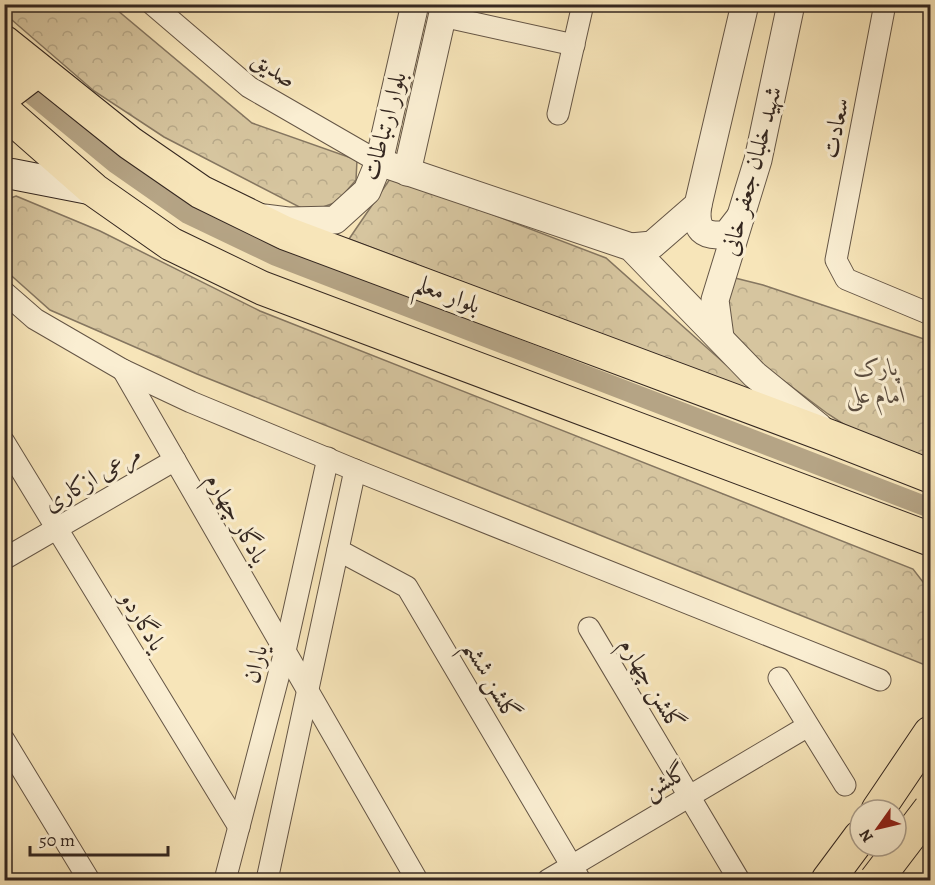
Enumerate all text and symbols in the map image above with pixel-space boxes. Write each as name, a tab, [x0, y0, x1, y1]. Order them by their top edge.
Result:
street label: صدیق	[245, 43, 303, 95]
street label: بلوار ارتباطات	[354, 68, 414, 184]
street label: شهید خلبان جعفر خانی	[713, 83, 789, 259]
street label: سعادت	[813, 95, 857, 161]
street label: بلوار معلم	[408, 267, 485, 329]
park label: پارک امام علی	[846, 351, 906, 416]
street label: مرعی ازکاری	[37, 437, 147, 520]
street label: یادگار چهارم	[194, 467, 277, 573]
street label: یادگار‌دو	[111, 582, 174, 658]
street label: گلشن چهارم	[608, 632, 692, 739]
street label: گلشن ششم	[449, 634, 528, 730]
street label: یاران	[235, 640, 276, 687]
street label: گلشن	[637, 755, 693, 807]
north arrow	[848, 798, 908, 858]
scale bar	[30, 819, 168, 857]
text: N	[854, 825, 879, 847]
text: 50 m	[39, 828, 75, 852]

